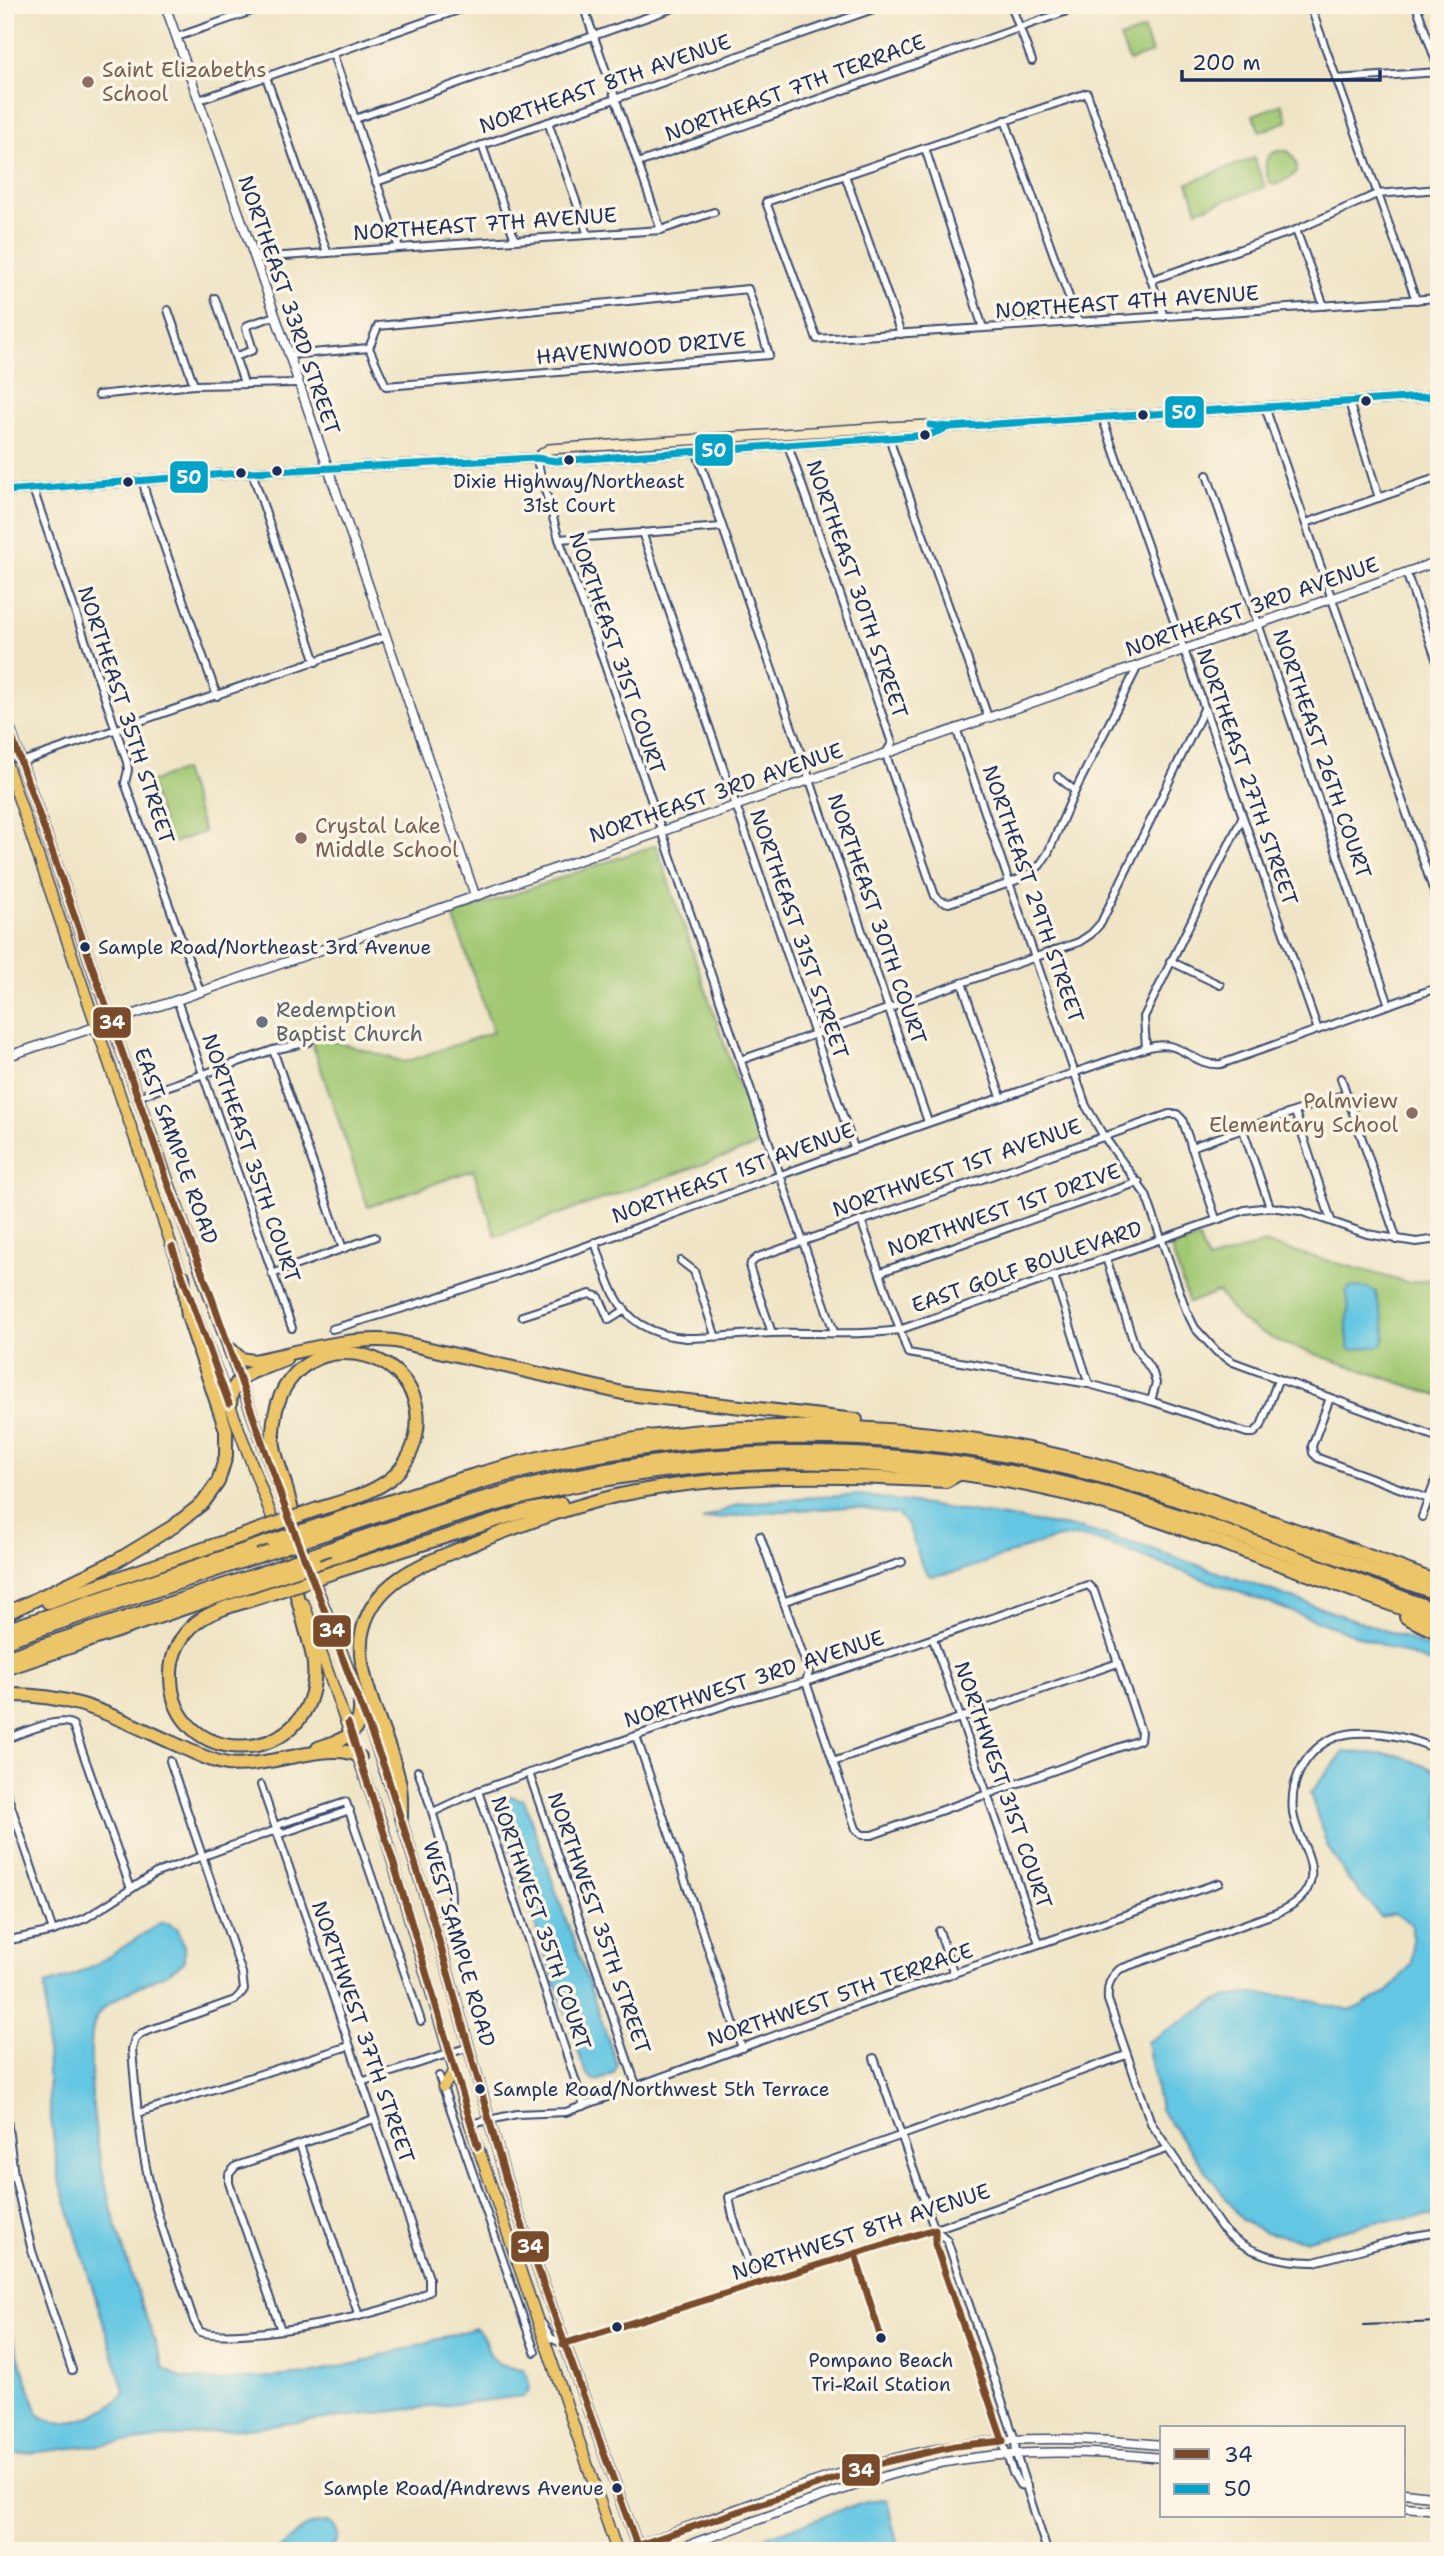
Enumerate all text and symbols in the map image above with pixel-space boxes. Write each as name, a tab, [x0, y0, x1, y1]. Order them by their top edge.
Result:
street label: NORTHEAST 8TH AVENUE	[475, 28, 735, 140]
street label: NORTHEAST 7TH TERRACE	[661, 28, 929, 148]
scale bar	[1182, 38, 1379, 82]
text: 200 m	[1192, 49, 1261, 77]
place label: Saint Elizabeths School	[102, 56, 267, 108]
marker: Saint Elizabeths School	[80, 74, 96, 90]
street label: NORTHEAST 33RD STREET	[231, 172, 347, 438]
street label: NORTHEAST 7TH AVENUE	[352, 201, 618, 247]
street label: NORTHEAST 4TH AVENUE	[994, 279, 1260, 325]
street label: HAVENWOOD DRIVE	[535, 325, 747, 371]
unlabelled marker	[1359, 394, 1373, 408]
line badge: 50	[1164, 395, 1205, 429]
text: 50	[1171, 400, 1197, 425]
unlabelled marker	[1136, 408, 1150, 422]
unlabelled marker	[918, 428, 932, 442]
line badge: 50	[694, 433, 734, 467]
text: 50	[701, 438, 727, 463]
marker: Dixie Highway/Northeast 31st Court	[562, 453, 576, 467]
street label: NORTHEAST 30TH STREET	[800, 456, 914, 722]
line badge: 50	[169, 460, 209, 494]
unlabelled marker	[270, 464, 284, 478]
text: 50	[176, 465, 202, 490]
unlabelled marker	[234, 466, 248, 480]
place label: Dixie Highway/Northeast 31st Court	[453, 469, 685, 518]
unlabelled marker	[121, 475, 135, 489]
street label: NORTHEAST 31ST COURT	[562, 528, 672, 778]
street label: NORTHEAST 3RD AVENUE	[1121, 550, 1383, 664]
street label: NORTHEAST 35TH STREET	[71, 582, 181, 848]
street label: NORTHEAST 26TH COURT	[1266, 626, 1378, 882]
street label: NORTHEAST 27TH STREET	[1190, 645, 1304, 909]
street label: NORTHEAST 3RD AVENUE	[585, 736, 847, 850]
street label: NORTHEAST 29TH STREET	[976, 761, 1090, 1027]
street label: NORTHEAST 30TH COURT	[821, 790, 933, 1048]
street label: NORTHEAST 31ST STREET	[743, 805, 855, 1063]
place label: Crystal Lake Middle School	[315, 812, 459, 864]
marker: Crystal Lake Middle School	[293, 830, 309, 846]
place label: Sample Road/Northeast 3rd Avenue	[98, 935, 431, 960]
marker: Sample Road/Northeast 3rd Avenue	[78, 940, 92, 954]
place label: Redemption Baptist Church	[276, 996, 423, 1048]
line badge: 34	[92, 1006, 132, 1039]
text: 34	[99, 1010, 126, 1035]
marker: Redemption Baptist Church	[254, 1014, 270, 1030]
street label: NORTHEAST 35TH COURT	[195, 1030, 307, 1286]
street label: EAST SAMPLE ROAD	[127, 1044, 225, 1248]
place label: Palmview Elementary School	[1209, 1087, 1399, 1139]
marker: Palmview Elementary School	[1404, 1105, 1420, 1121]
street label: NORTHWEST 1ST AVENUE	[829, 1112, 1085, 1224]
street label: NORTHEAST 1ST AVENUE	[608, 1116, 858, 1230]
street label: NORTHWEST 1ST DRIVE	[884, 1157, 1124, 1263]
street label: EAST GOLF BOULEVARD	[908, 1214, 1146, 1320]
line badge: 34	[312, 1614, 352, 1648]
text: 34	[319, 1618, 346, 1643]
street label: NORTHWEST 3RD AVENUE	[620, 1624, 888, 1734]
street label: NORTHWEST 31ST COURT	[947, 1658, 1059, 1912]
street label: NORTHWEST 35TH STREET	[541, 1788, 657, 2058]
street label: NORTHWEST 35TH COURT	[484, 1792, 598, 2054]
street label: WEST SAMPLE ROAD	[416, 1838, 502, 2050]
street label: NORTHWEST 37TH STREET	[305, 1897, 421, 2167]
street label: NORTHWEST 5TH TERRACE	[703, 1936, 977, 2054]
place label: Sample Road/Northwest 5th Terrace	[493, 2077, 830, 2102]
marker: Sample Road/Northwest 5th Terrace	[473, 2082, 487, 2096]
street label: NORTHWEST 8TH AVENUE	[728, 2177, 994, 2287]
line badge: 34	[510, 2230, 550, 2263]
text: 34	[517, 2234, 544, 2259]
unlabelled marker	[610, 2320, 624, 2334]
marker: Pompano Beach Tri-Rail Station	[874, 2331, 888, 2345]
place label: Pompano Beach Tri-Rail Station	[809, 2348, 953, 2397]
legend	[1160, 2426, 1406, 2518]
text: 34	[1224, 2441, 1253, 2469]
line badge: 34	[841, 2453, 881, 2487]
text: 34	[848, 2458, 875, 2483]
text: 50	[1224, 2475, 1251, 2503]
place label: Sample Road/Andrews Avenue	[324, 2476, 604, 2501]
marker: Sample Road/Andrews Avenue	[610, 2481, 624, 2495]

